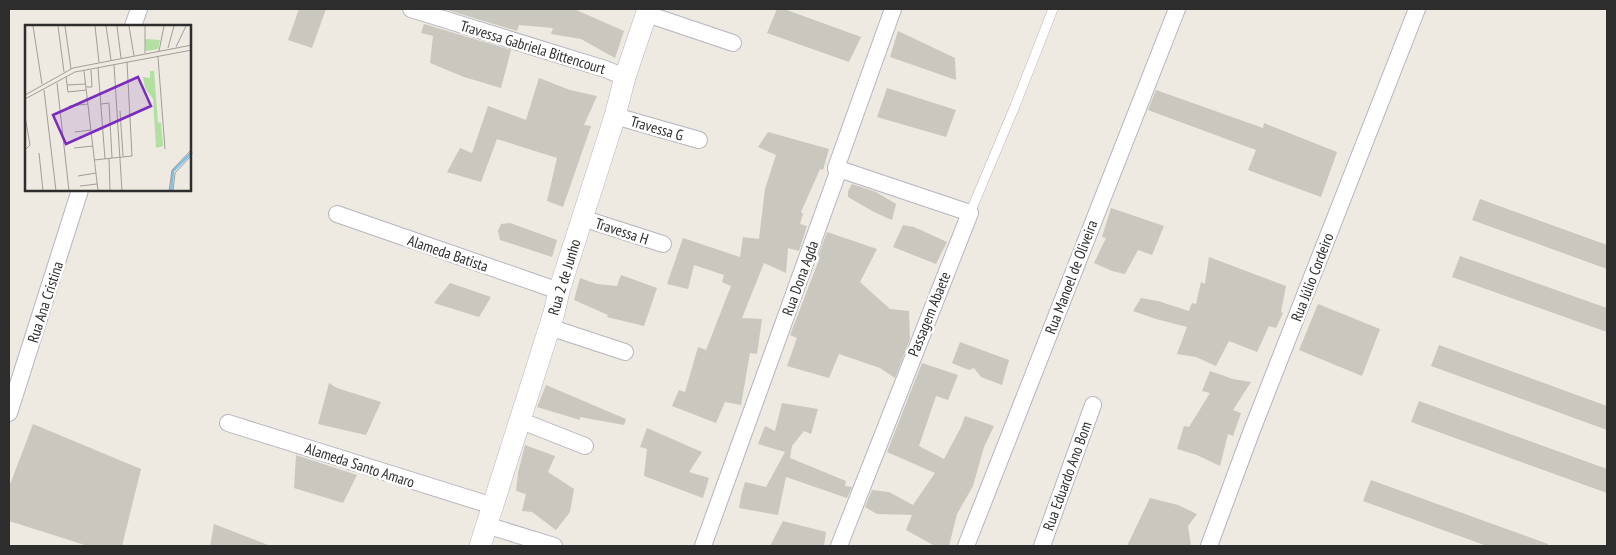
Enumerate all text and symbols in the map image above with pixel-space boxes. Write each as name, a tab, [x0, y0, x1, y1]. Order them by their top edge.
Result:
street label: Travessa Gabriela Bittencourt	[458, 16, 608, 78]
inset map	[25, 25, 191, 191]
street label: Travessa G	[628, 111, 686, 145]
street label: Travessa H	[593, 213, 651, 249]
street label: Rua Manoel de Oliveira	[1041, 217, 1101, 337]
street label: Alameda Batista	[405, 230, 491, 276]
street label: Rua Júlio Cordeiro	[1286, 230, 1338, 324]
street label: Rua 2 de Junho	[543, 237, 585, 317]
street label: Rua Dona Agda	[778, 238, 822, 318]
street label: Rua Ana Cristina	[23, 259, 67, 345]
street label: Passagem Abaete	[903, 269, 955, 359]
street label: Rua Eduardo Ano Bom	[1038, 419, 1096, 533]
street label: Alameda Santo Amaro	[303, 438, 417, 492]

